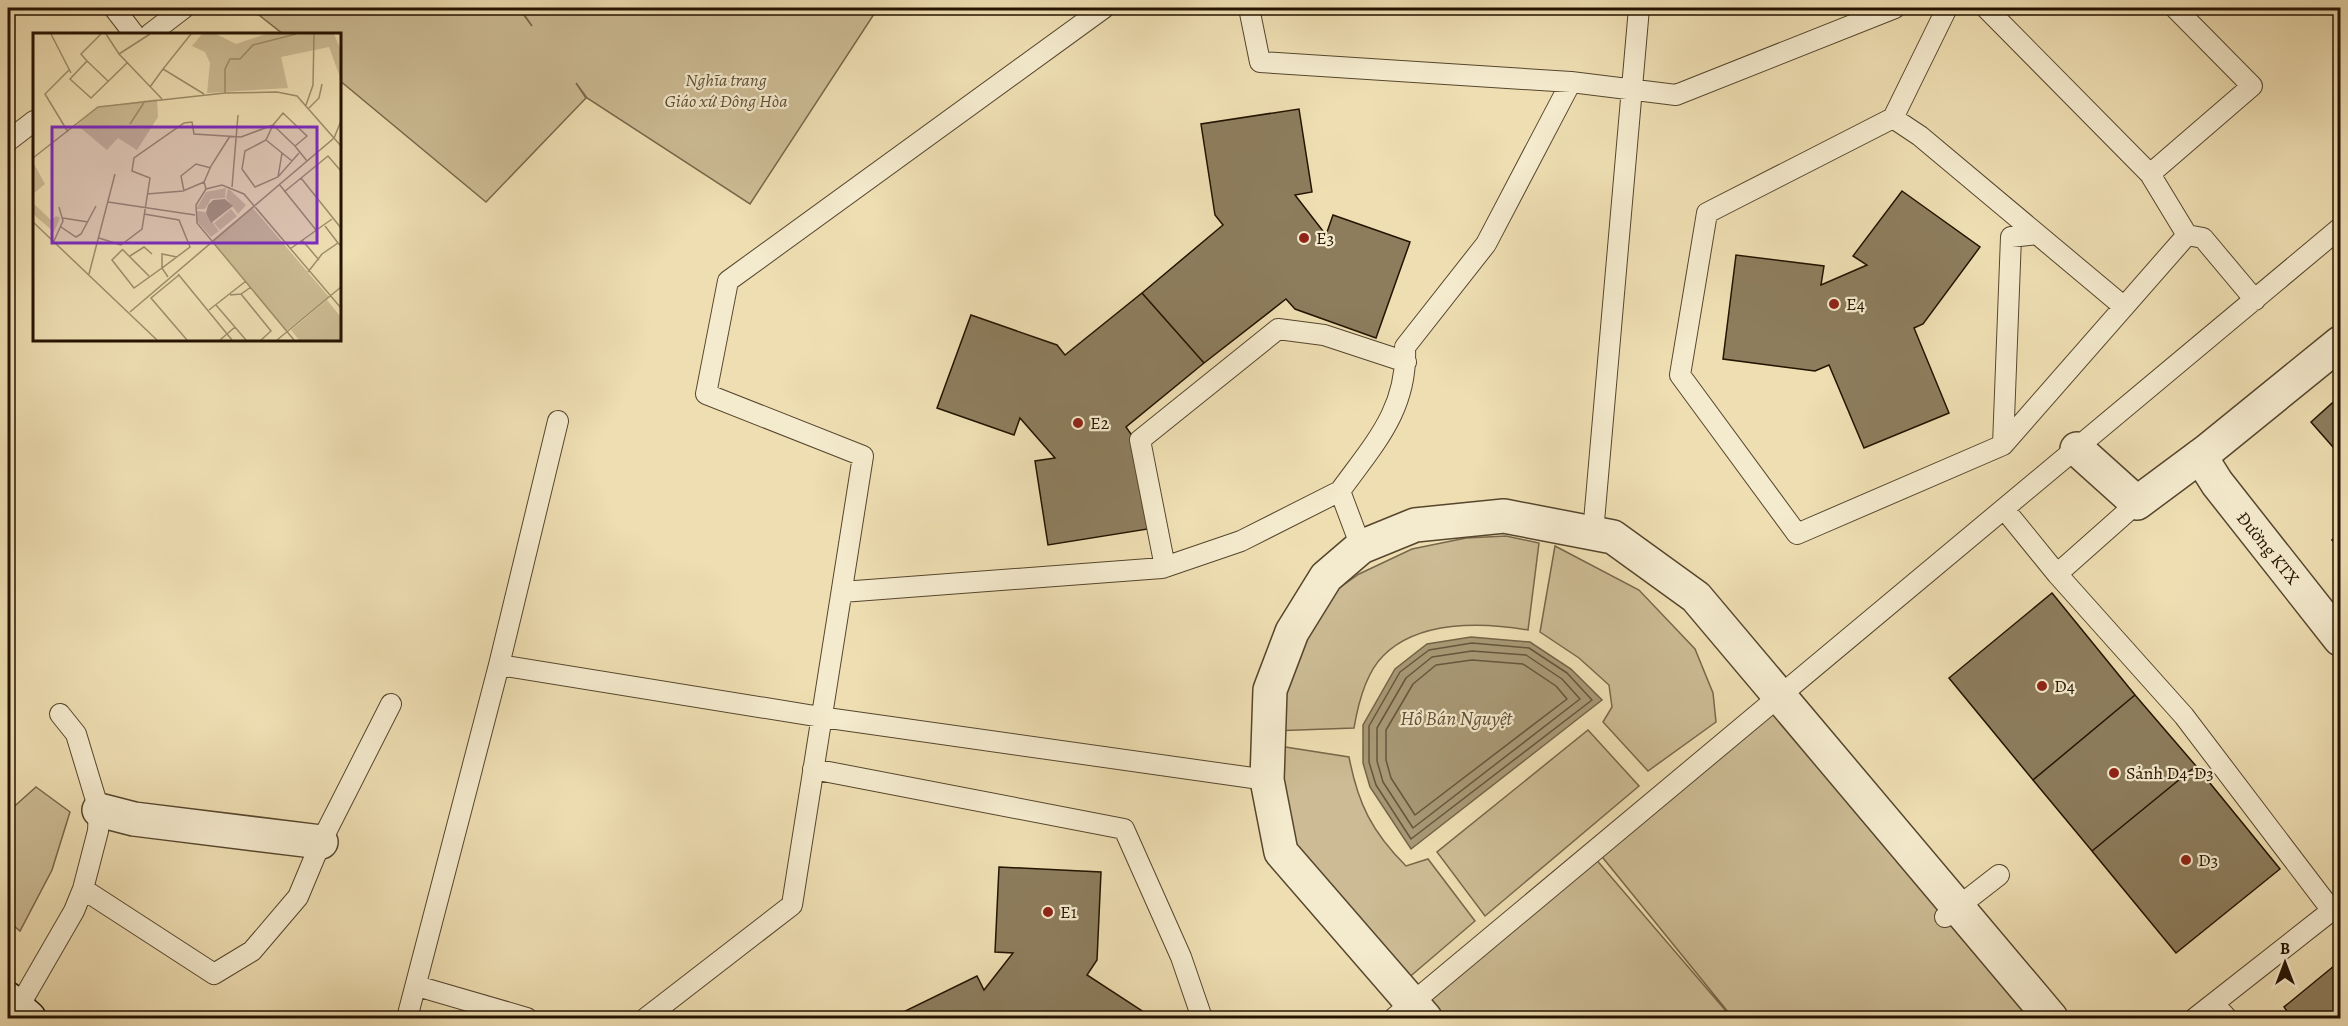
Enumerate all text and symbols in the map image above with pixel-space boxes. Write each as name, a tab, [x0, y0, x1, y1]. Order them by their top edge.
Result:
inset map	[33, 33, 340, 340]
park label: Nghĩa trang Giáo xứ Đông Hòa	[665, 68, 787, 113]
place label: E3	[1316, 226, 1334, 250]
marker: E3	[1297, 231, 1311, 245]
place label: E4	[1846, 292, 1865, 316]
marker: E4	[1827, 297, 1841, 311]
place label: E2	[1090, 411, 1110, 435]
marker: E2	[1071, 416, 1085, 430]
street label: Đường KTX	[2231, 506, 2305, 590]
place label: D4	[2054, 674, 2075, 698]
marker: D4	[2035, 679, 2049, 693]
water label: Hồ Bán Nguyệt	[1400, 705, 1513, 732]
place label: Sảnh D4-D3	[2126, 761, 2214, 785]
marker: Sảnh D4-D3	[2107, 766, 2121, 780]
place label: D3	[2198, 848, 2218, 872]
marker: D3	[2179, 853, 2193, 867]
place label: E1	[1060, 900, 1077, 924]
marker: E1	[1041, 905, 1055, 919]
north arrow	[2255, 933, 2315, 993]
text: B	[2280, 938, 2290, 960]

